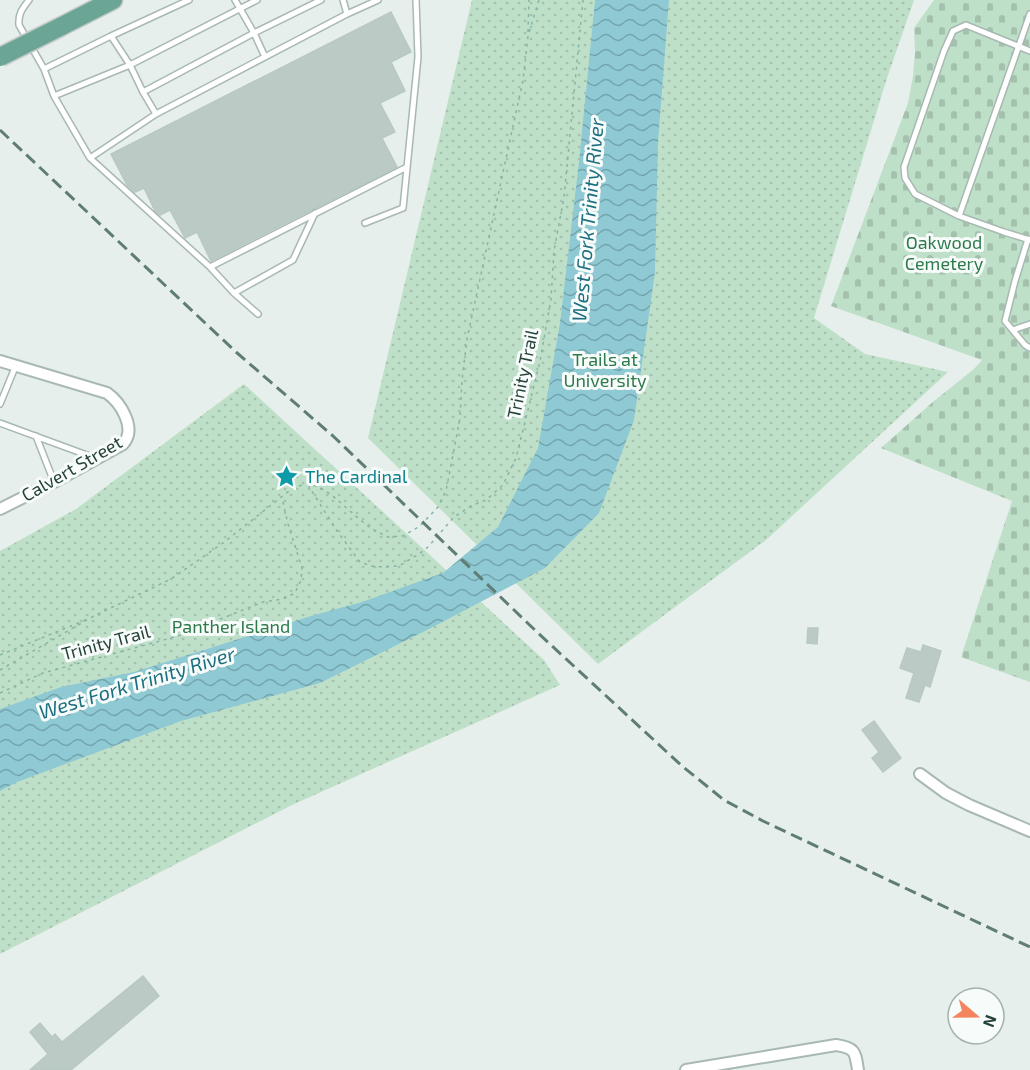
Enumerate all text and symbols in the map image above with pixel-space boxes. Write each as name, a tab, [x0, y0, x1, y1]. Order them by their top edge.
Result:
water label: West Fork Trinity River	[566, 116, 609, 323]
park label: Oakwood Cemetery	[905, 231, 984, 274]
street label: Trinity Trail	[502, 327, 542, 420]
park label: Trails at University	[563, 348, 647, 391]
street label: Calvert Street	[17, 430, 126, 506]
place icon: The Cardinal	[274, 464, 300, 490]
place label: The Cardinal	[305, 465, 408, 487]
park label: Panther Island	[172, 615, 290, 637]
street label: Trinity Trail	[59, 620, 153, 664]
water label: West Fork Trinity River	[36, 640, 239, 724]
north arrow	[946, 986, 1006, 1046]
text: N	[980, 1013, 1001, 1030]

